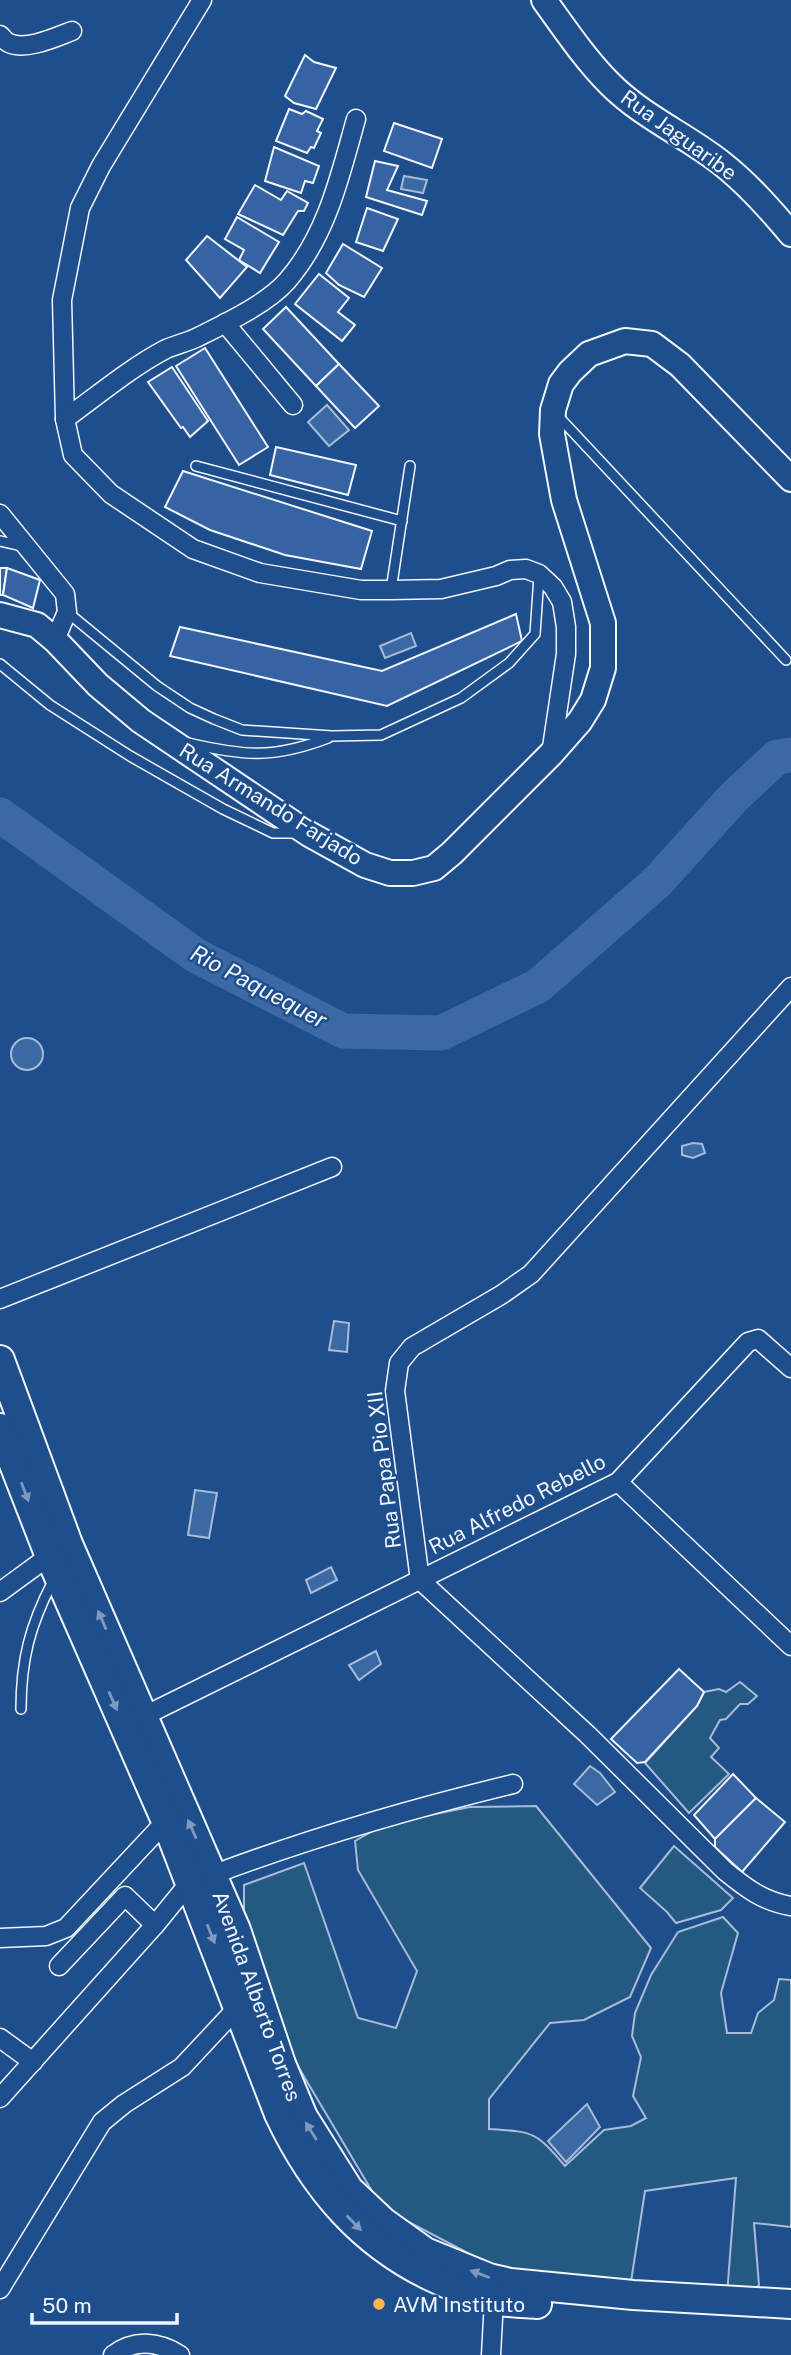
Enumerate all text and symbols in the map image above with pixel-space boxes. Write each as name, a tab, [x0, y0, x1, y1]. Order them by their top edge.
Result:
street label: Rua Jaguaribe	[616, 85, 742, 185]
street label: Rua Armando Farjado	[175, 738, 367, 870]
water label: Rio Paquequer	[186, 939, 332, 1033]
street label: Rua Papa Pio XII	[362, 1390, 406, 1550]
street label: Rua Alfredo Rebello	[424, 1449, 610, 1559]
one-way arrow	[19, 1481, 30, 1502]
one-way arrow	[96, 1610, 108, 1630]
one-way arrow	[108, 1691, 119, 1712]
one-way arrow	[186, 1819, 198, 1839]
street label: Avenida Alberto Torres	[207, 1887, 307, 2105]
one-way arrow	[205, 1923, 216, 1944]
one-way arrow	[305, 2122, 318, 2141]
one-way arrow	[345, 2214, 361, 2231]
one-way arrow	[469, 2269, 490, 2280]
scale bar	[32, 2282, 177, 2326]
place label: AVM Instituto	[393, 2292, 525, 2317]
text: 50 m	[42, 2293, 92, 2318]
marker: AVM Instituto	[371, 2296, 387, 2312]

